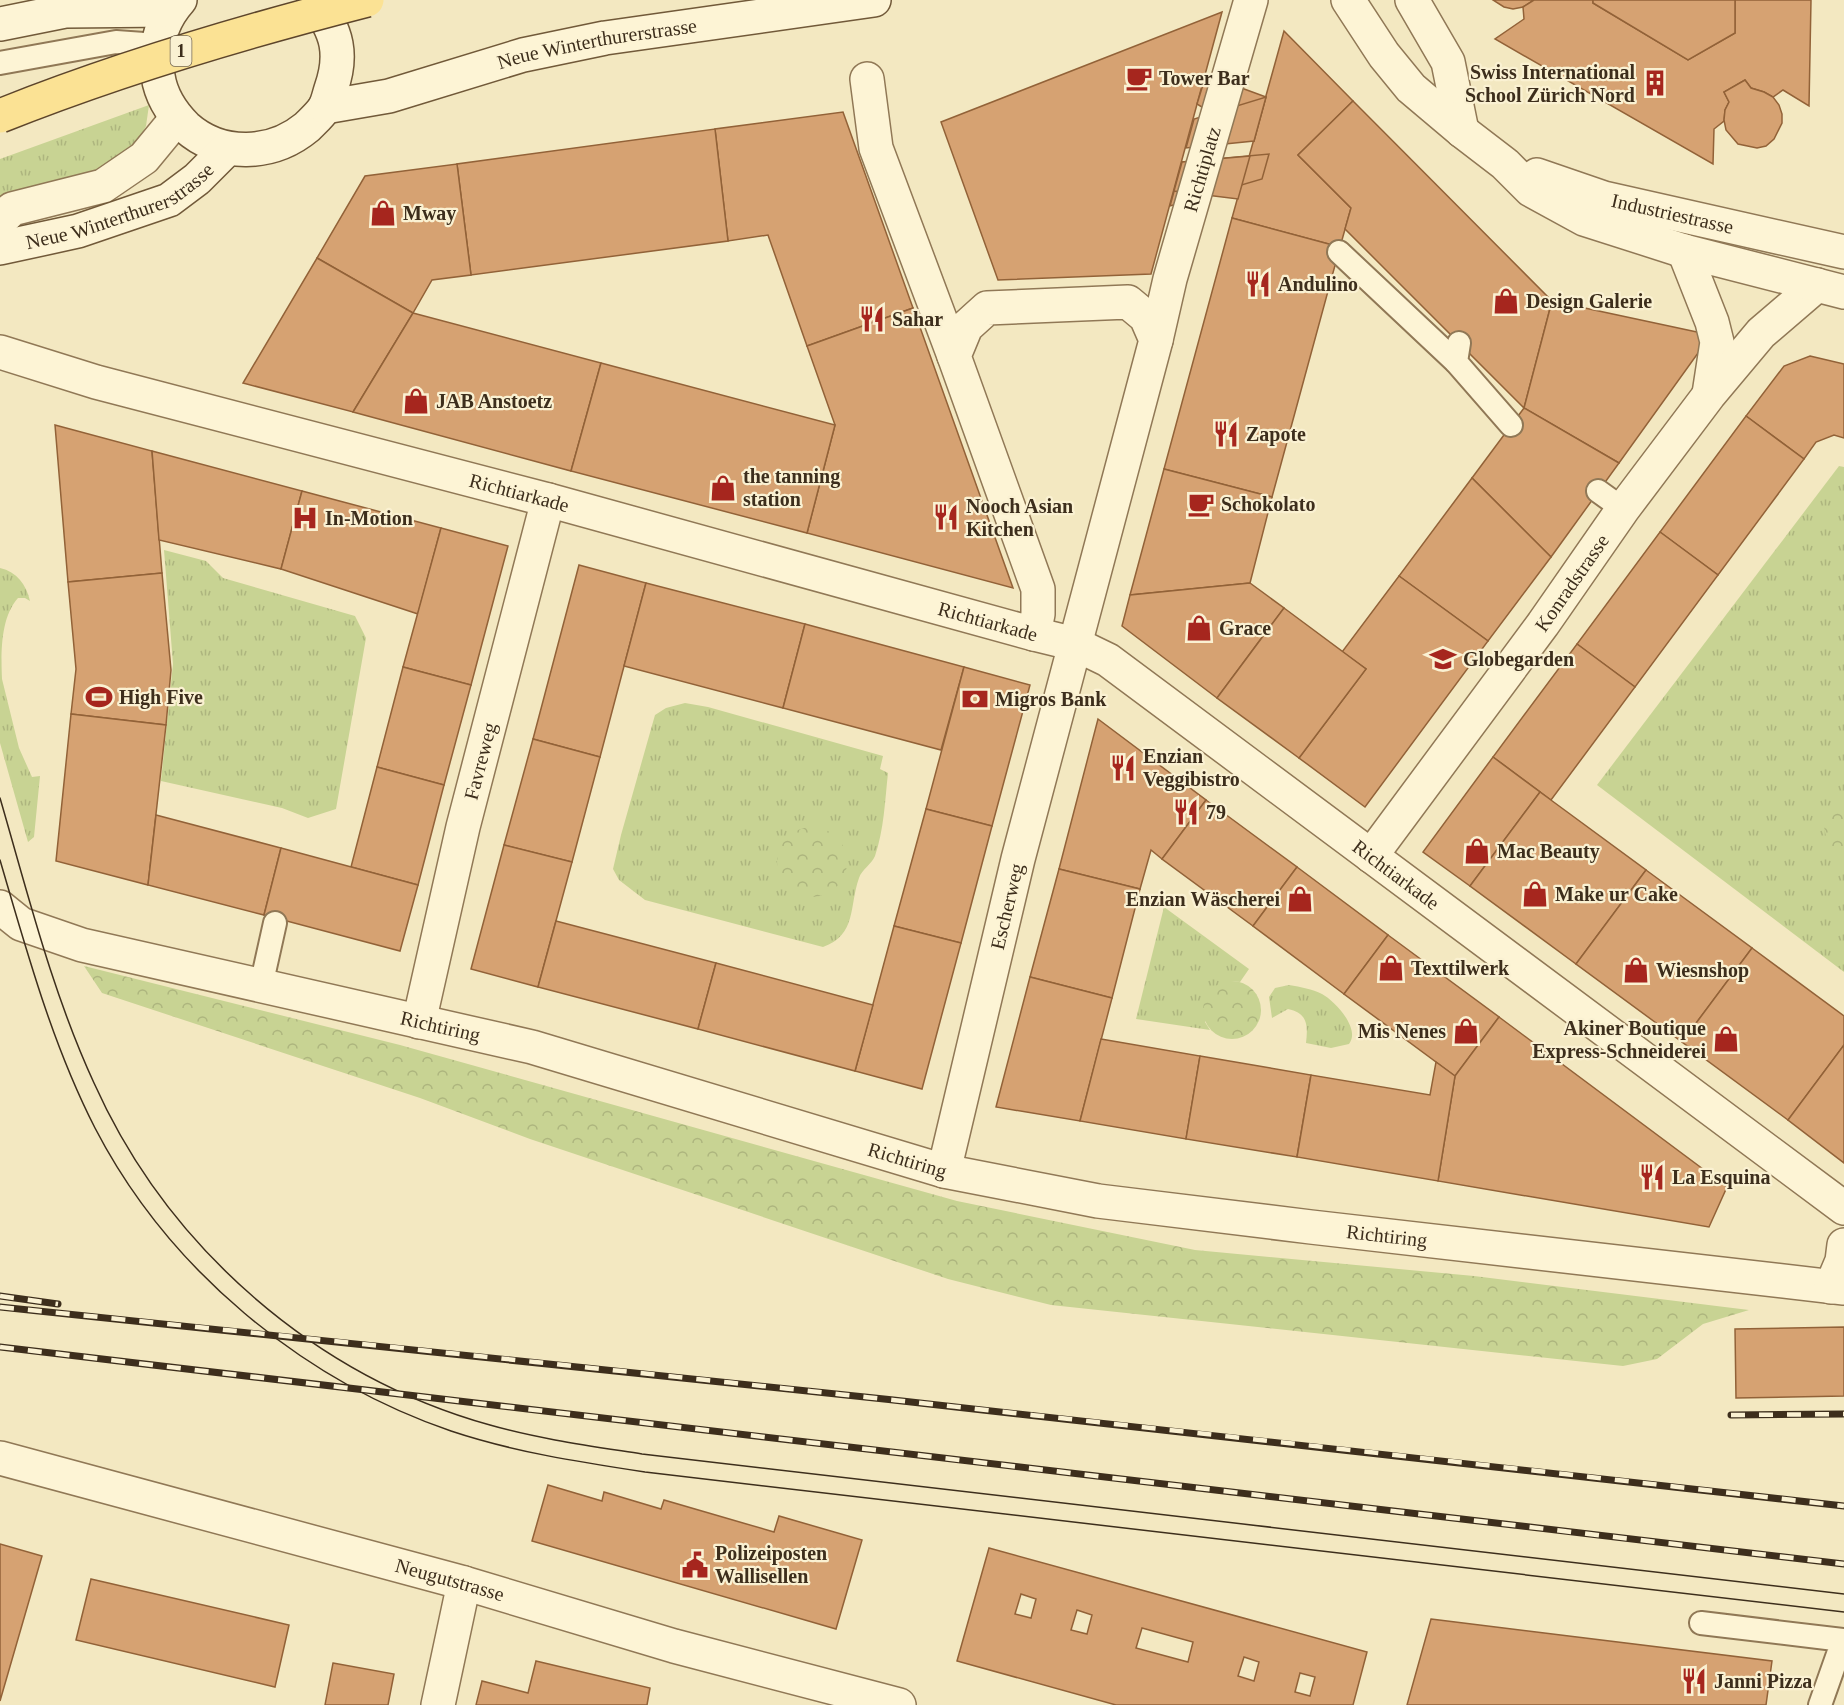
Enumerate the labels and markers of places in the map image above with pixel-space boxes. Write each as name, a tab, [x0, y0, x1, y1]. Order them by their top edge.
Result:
place label: Swiss International School Zürich Nord	[1465, 61, 1635, 106]
cafe icon: Tower Bar	[1124, 63, 1154, 93]
place label: Tower Bar	[1159, 67, 1250, 89]
building icon: Swiss International School Zürich Nord	[1640, 68, 1670, 98]
shop icon: Mway	[368, 198, 398, 228]
place label: Mway	[403, 202, 456, 225]
restaurant icon: Andulino	[1243, 269, 1273, 299]
place label: Andulino	[1278, 273, 1358, 295]
shop icon: Design Galerie	[1491, 286, 1521, 316]
place label: Design Galerie	[1526, 290, 1652, 313]
restaurant icon: Sahar	[857, 304, 887, 334]
place label: Sahar	[892, 308, 943, 330]
shop icon: JAB Anstoetz	[401, 386, 431, 416]
place label: JAB Anstoetz	[436, 390, 552, 412]
restaurant icon: Zapote	[1211, 419, 1241, 449]
place label: Zapote	[1246, 423, 1306, 446]
place label: the tanning station	[743, 465, 840, 510]
shop icon: the tanning station	[708, 473, 738, 503]
cafe icon: Schokolato	[1186, 489, 1216, 519]
place label: Schokolato	[1221, 493, 1315, 515]
place label: Nooch Asian Kitchen	[966, 495, 1073, 540]
restaurant icon: Nooch Asian Kitchen	[931, 502, 961, 532]
hospital icon: In-Motion	[290, 503, 320, 533]
place label: In-Motion	[325, 507, 413, 529]
shop icon: Grace	[1184, 613, 1214, 643]
place label: Grace	[1219, 617, 1271, 639]
school or university icon: Globegarden	[1428, 644, 1458, 674]
place label: Globegarden	[1463, 648, 1574, 671]
sports icon: High Five	[84, 682, 114, 712]
bank icon: Migros Bank	[960, 684, 990, 714]
place label: High Five	[119, 686, 203, 709]
place label: Migros Bank	[995, 688, 1107, 711]
place label: Enzian Veggibistro	[1143, 745, 1240, 791]
restaurant icon: Enzian Veggibistro	[1108, 753, 1138, 783]
restaurant icon: 79	[1171, 797, 1201, 827]
place label: 79	[1206, 801, 1226, 823]
shop icon: Mac Beauty	[1462, 836, 1492, 866]
place label: Mac Beauty	[1497, 840, 1600, 863]
shop icon: Make ur Cake	[1520, 879, 1550, 909]
place label: Make ur Cake	[1555, 883, 1678, 905]
shop icon: Enzian Wäscherei	[1285, 884, 1315, 914]
place label: Enzian Wäscherei	[1126, 888, 1280, 910]
shop icon: Texttilwerk	[1376, 953, 1406, 983]
shop icon: Wiesnshop	[1621, 955, 1651, 985]
place label: Texttilwerk	[1411, 957, 1510, 979]
place label: Wiesnshop	[1656, 959, 1749, 982]
shop icon: Mis Nenes	[1451, 1016, 1481, 1046]
place label: Akiner Boutique Express-Schneiderei	[1532, 1017, 1706, 1063]
place label: Mis Nenes	[1358, 1020, 1446, 1042]
shop icon: Akiner Boutique Express-Schneiderei	[1711, 1024, 1741, 1054]
restaurant icon: La Esquina	[1637, 1162, 1667, 1192]
place label: La Esquina	[1672, 1166, 1770, 1189]
place label: Polizeiposten Wallisellen	[715, 1542, 827, 1587]
public building icon: Polizeiposten Wallisellen	[680, 1550, 710, 1580]
restaurant icon: Janni Pizza	[1679, 1666, 1709, 1696]
place label: Janni Pizza	[1714, 1670, 1812, 1692]

